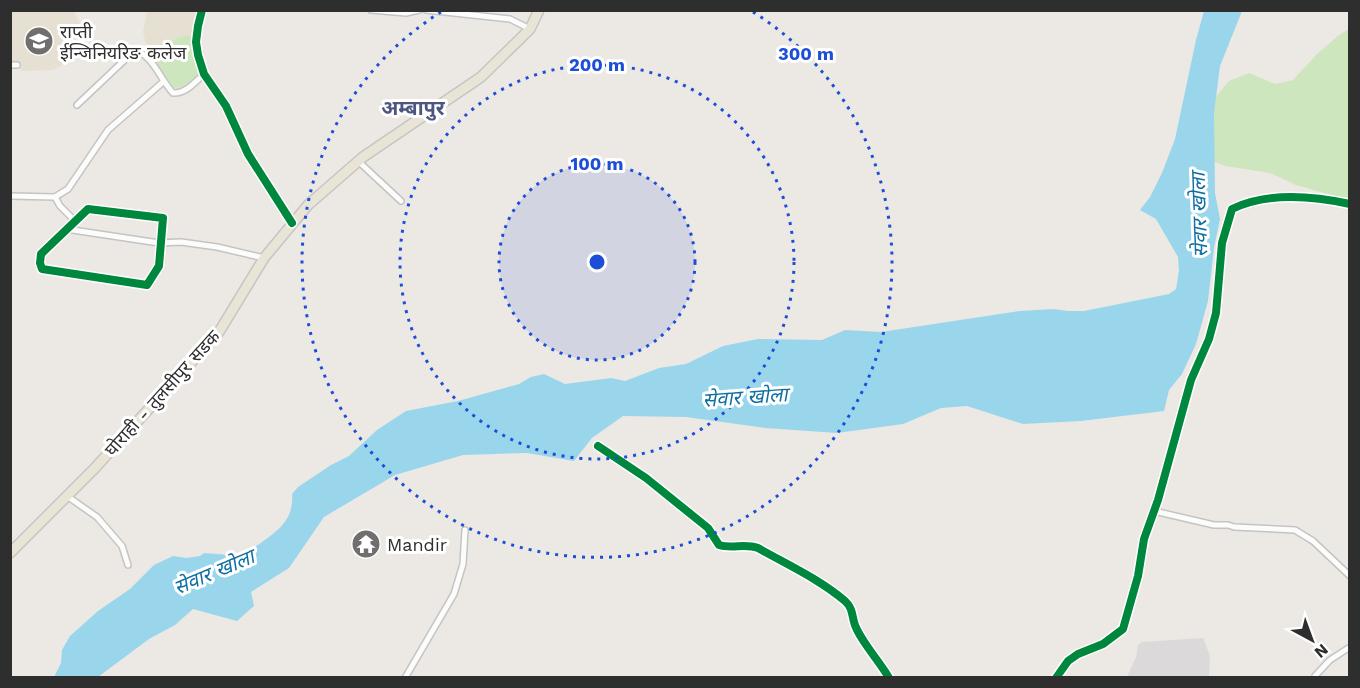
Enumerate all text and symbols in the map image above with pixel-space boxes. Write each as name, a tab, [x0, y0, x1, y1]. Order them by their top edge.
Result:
place label: राप्ती ईन्जिनियरिङ कलेज	[60, 21, 187, 63]
school or university icon: राप्ती ईन्जिनियरिङ कलेज	[23, 25, 55, 57]
text: 300 m	[778, 43, 834, 64]
text: 200 m	[569, 54, 625, 75]
district label: अम्बापुर	[381, 96, 446, 121]
text: 100 m	[570, 153, 624, 174]
water label: सेवार खोला	[1185, 168, 1212, 258]
centre of rings	[587, 252, 607, 272]
street label: घोराही - तुलसीपुर सडक	[100, 325, 226, 461]
water label: सेवार खोला	[702, 382, 792, 412]
temple icon: Mandir	[350, 528, 382, 560]
place label: Mandir	[387, 534, 447, 555]
water label: सेवार खोला	[170, 543, 261, 600]
north arrow	[1282, 610, 1342, 670]
text: N	[1311, 640, 1332, 662]

